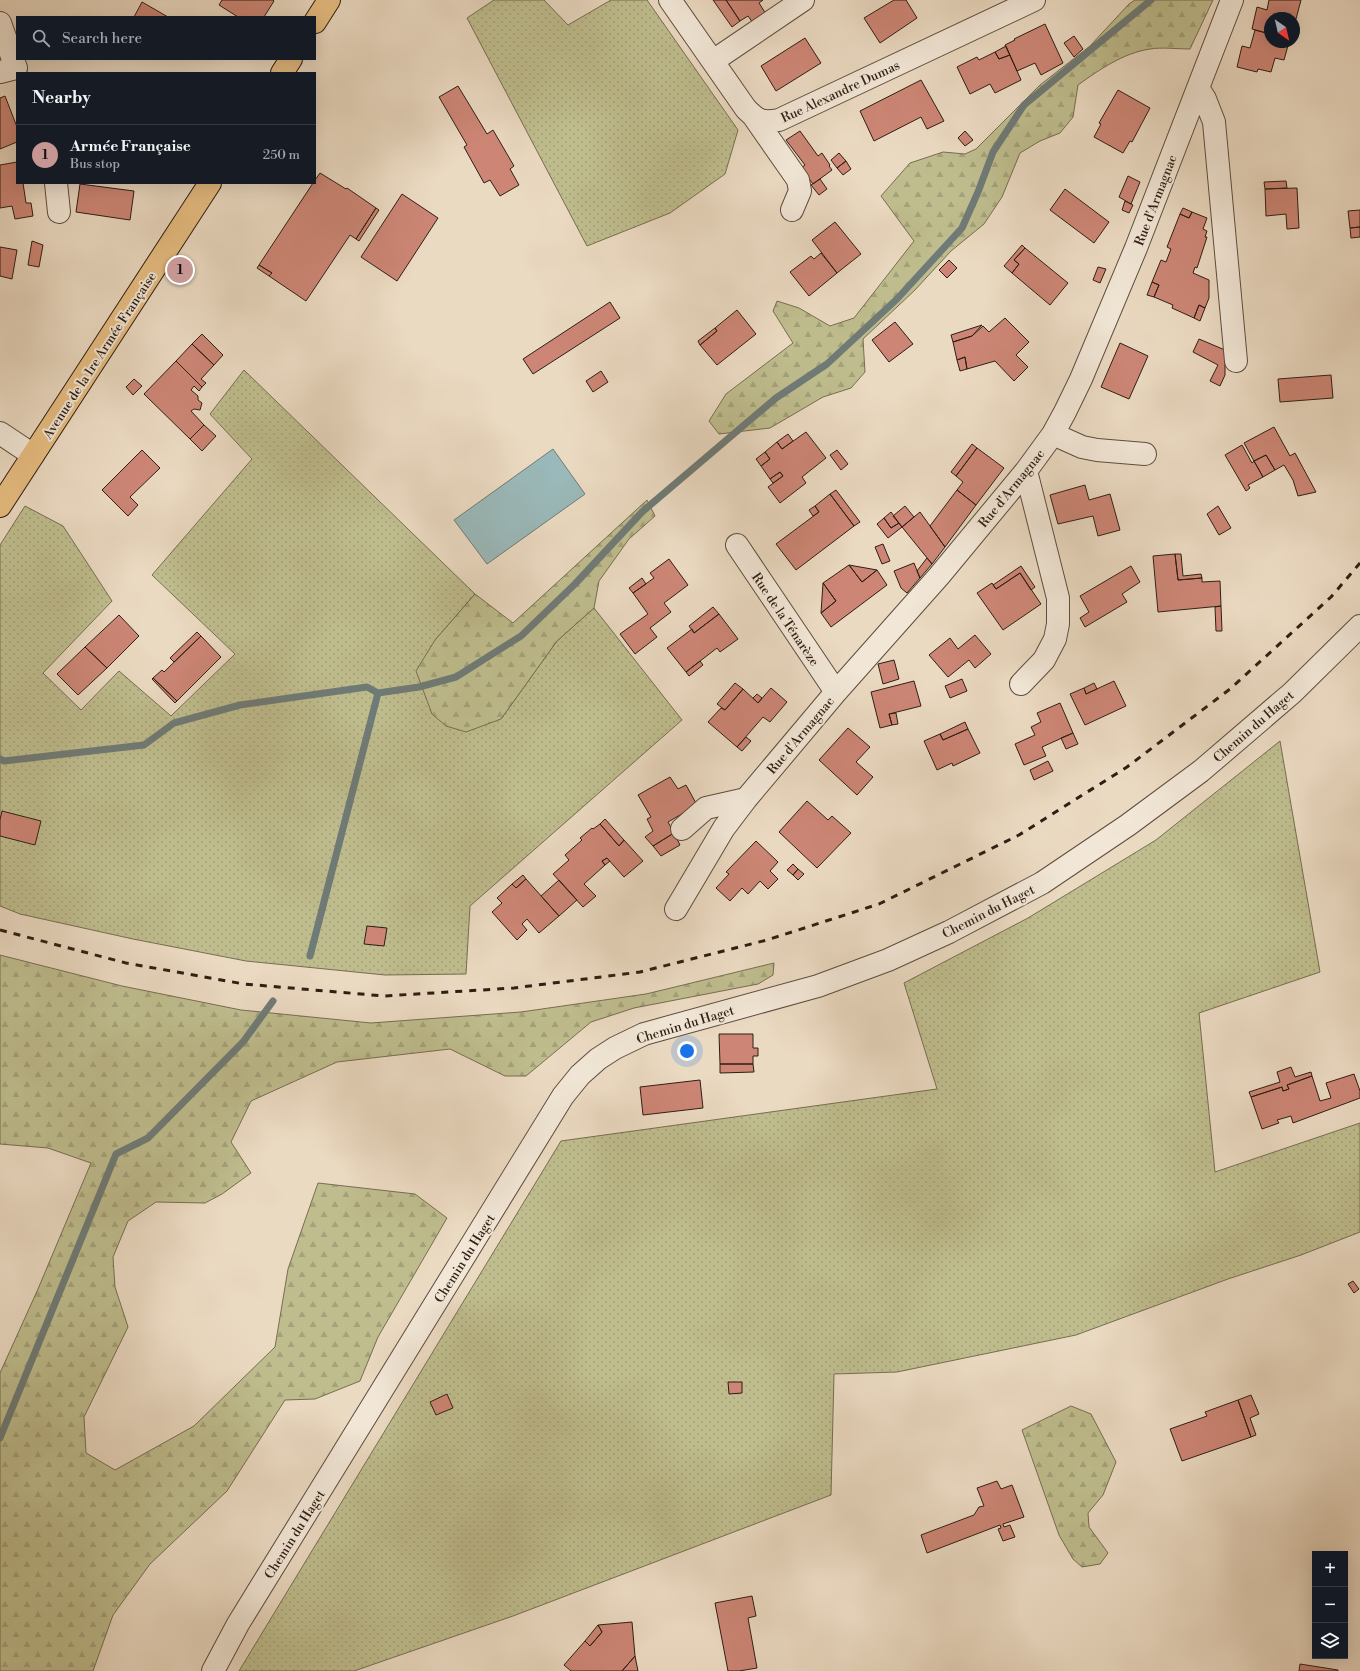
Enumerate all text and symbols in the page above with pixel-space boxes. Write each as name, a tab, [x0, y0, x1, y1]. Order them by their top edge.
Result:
north arrow	[1264, 12, 1300, 48]
search box	[16, 16, 316, 60]
icon: search	[30, 27, 52, 49]
text: Search here	[62, 29, 142, 48]
street label: Rue Alexandre Dumas	[778, 57, 903, 126]
text: Nearby	[32, 87, 91, 109]
text: Armée Française	[70, 137, 191, 156]
text: 1	[42, 147, 48, 163]
text: 250 m	[263, 147, 300, 163]
street label: Rue d'Armagnac	[1131, 152, 1181, 248]
text: Bus stop	[70, 156, 120, 172]
pin: 1	[167, 255, 193, 285]
street label: Avenue de la 1re Armée Française	[39, 269, 160, 443]
street label: Rue d'Armagnac	[975, 446, 1049, 531]
street label: Rue de la Ténarèze	[748, 570, 823, 670]
street label: Chemin du Haget	[1210, 687, 1298, 766]
street label: Rue d'Armagnac	[764, 693, 838, 778]
street label: Chemin du Haget	[940, 882, 1038, 942]
street label: Chemin du Haget	[634, 1002, 737, 1047]
your location	[677, 1041, 697, 1061]
street label: Chemin du Haget	[431, 1211, 499, 1306]
street label: Chemin du Haget	[261, 1487, 329, 1582]
map controls	[1312, 1551, 1348, 1659]
button: +	[1312, 1551, 1348, 1587]
button: −	[1312, 1587, 1348, 1623]
button: layers	[1312, 1623, 1348, 1659]

